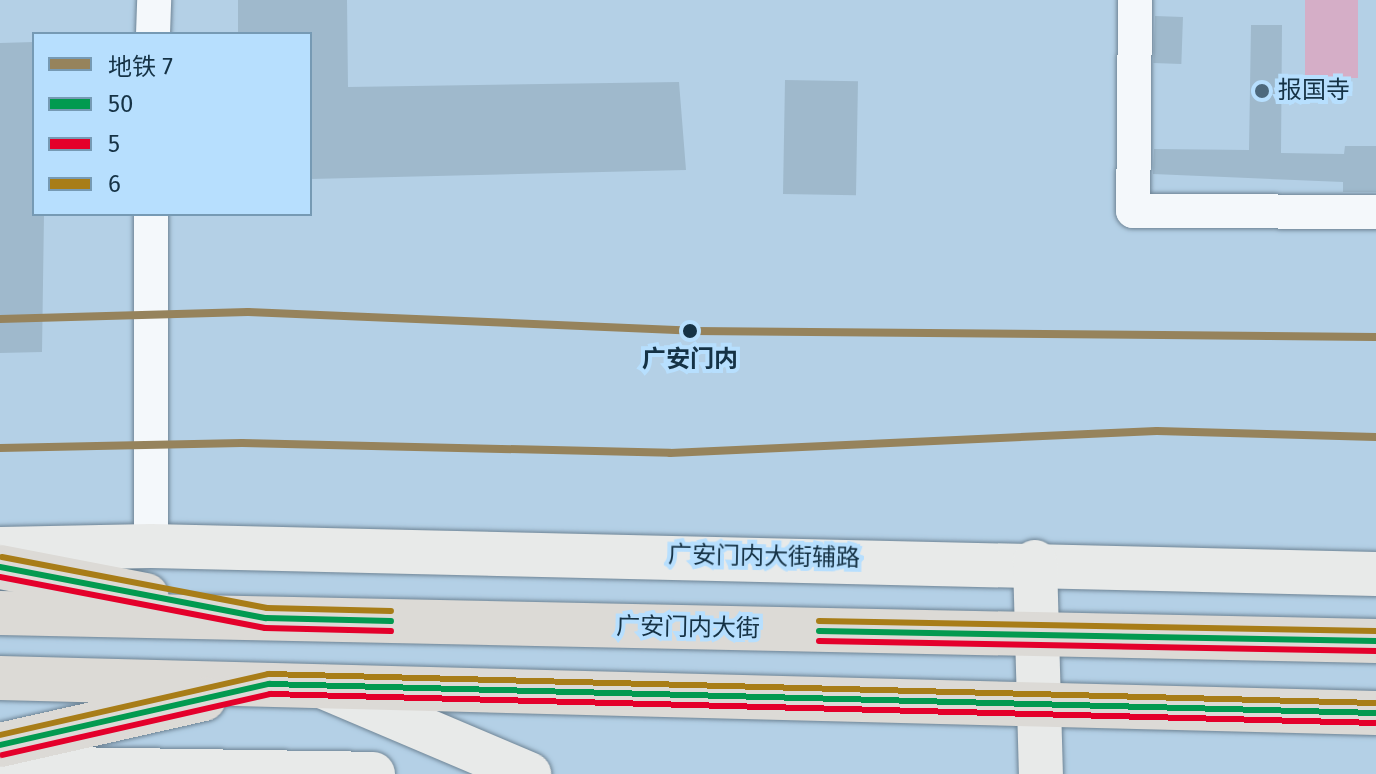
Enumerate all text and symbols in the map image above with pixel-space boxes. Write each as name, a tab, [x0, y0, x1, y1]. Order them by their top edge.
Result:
legend	[32, 32, 312, 216]
text: 地铁 7	[108, 53, 173, 81]
place label: 报国寺	[1278, 77, 1350, 105]
marker: 报国寺	[1253, 82, 1271, 100]
text: 50	[108, 90, 133, 118]
text: 5	[108, 130, 120, 158]
text: 6	[108, 170, 121, 198]
marker: 广安门内	[679, 320, 701, 342]
place label: 广安门内	[642, 346, 738, 374]
street label: 广安门内大街辅路	[668, 541, 860, 573]
street label: 广安门内大街	[616, 612, 760, 644]

